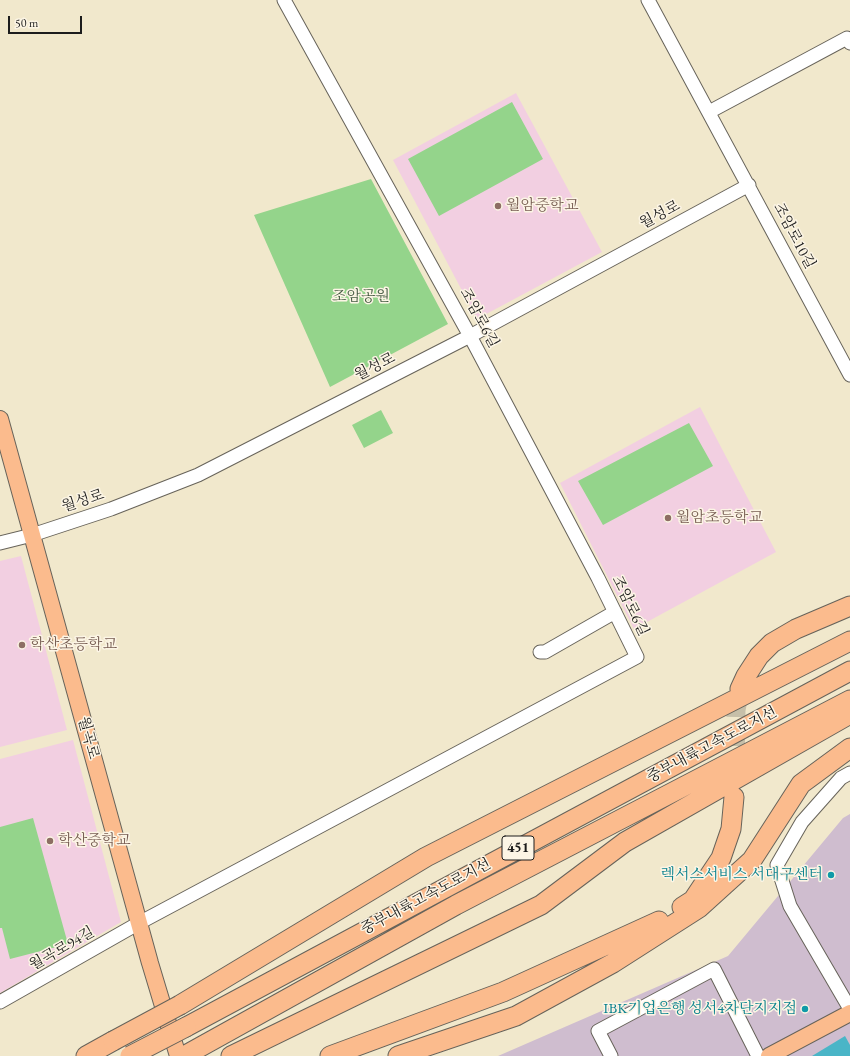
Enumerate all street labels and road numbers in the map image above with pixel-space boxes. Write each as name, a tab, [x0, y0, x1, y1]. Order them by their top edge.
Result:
street label: 월성로	[637, 197, 683, 233]
street label: 조암로10길	[769, 200, 819, 272]
street label: 조암로6길	[456, 285, 502, 351]
street label: 월성로	[352, 349, 398, 385]
street label: 월성로	[60, 486, 106, 516]
street label: 조암로6길	[608, 573, 652, 639]
street label: 중부내륙고속도로지선	[644, 703, 780, 787]
street label: 월곡로	[74, 715, 102, 761]
road number: 451	[502, 836, 534, 860]
street label: 중부내륙고속도로지선	[358, 855, 494, 939]
street label: 월곡로94길	[26, 923, 98, 975]

